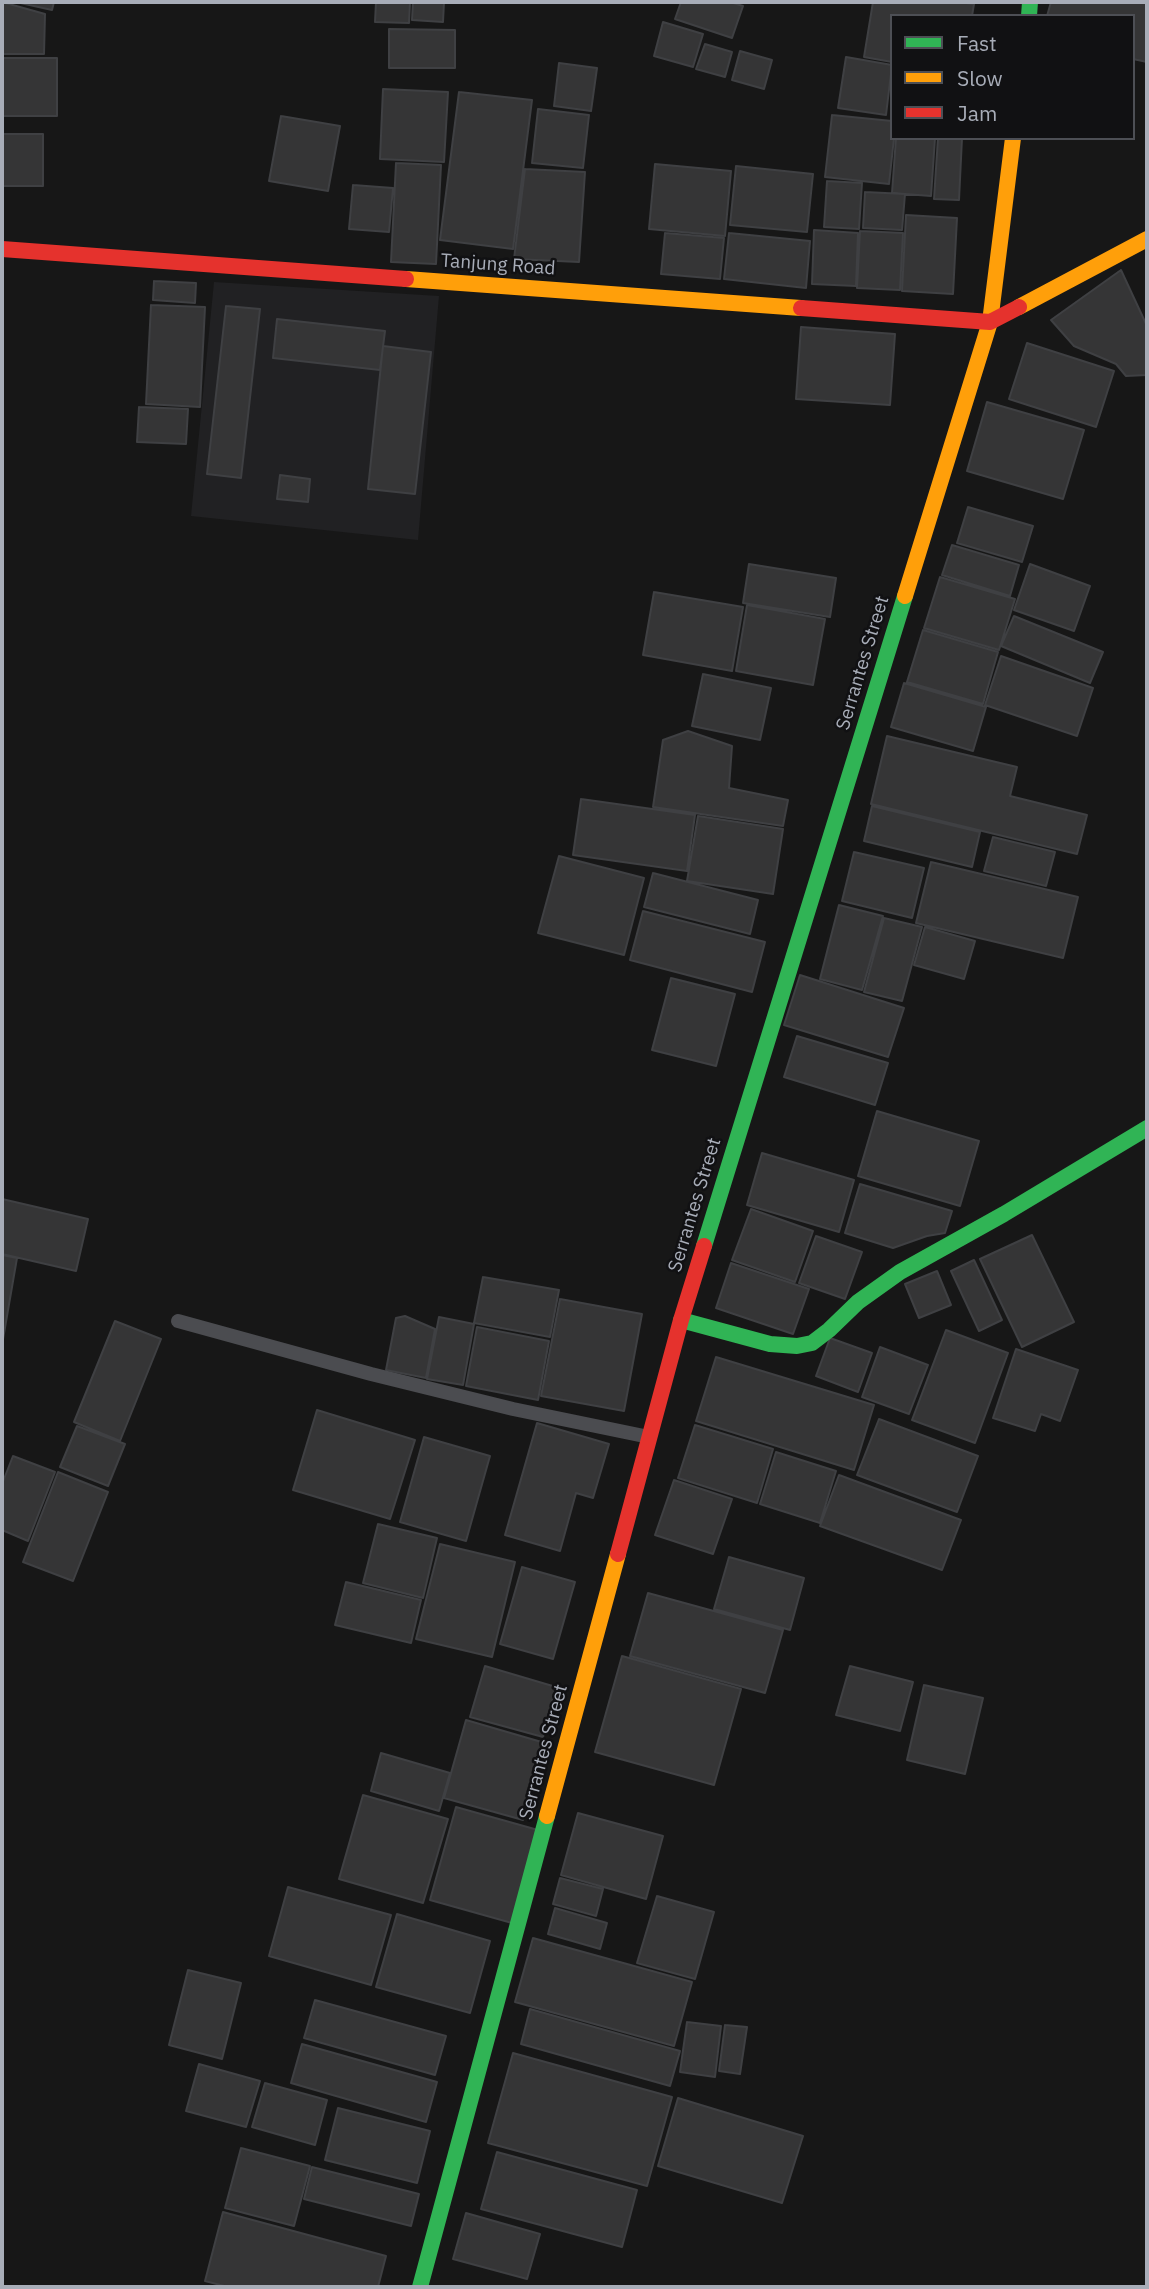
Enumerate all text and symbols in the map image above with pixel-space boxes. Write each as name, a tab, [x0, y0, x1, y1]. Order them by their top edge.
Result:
legend	[890, 14, 1135, 140]
text: Fast	[957, 29, 997, 57]
text: Slow	[957, 64, 1003, 92]
text: Jam	[957, 99, 997, 127]
street label: Tanjung Road	[440, 250, 556, 280]
street label: Serrantes Street	[832, 593, 894, 733]
street label: Serrantes Street	[664, 1135, 726, 1275]
street label: Serrantes Street	[515, 1682, 573, 1822]

